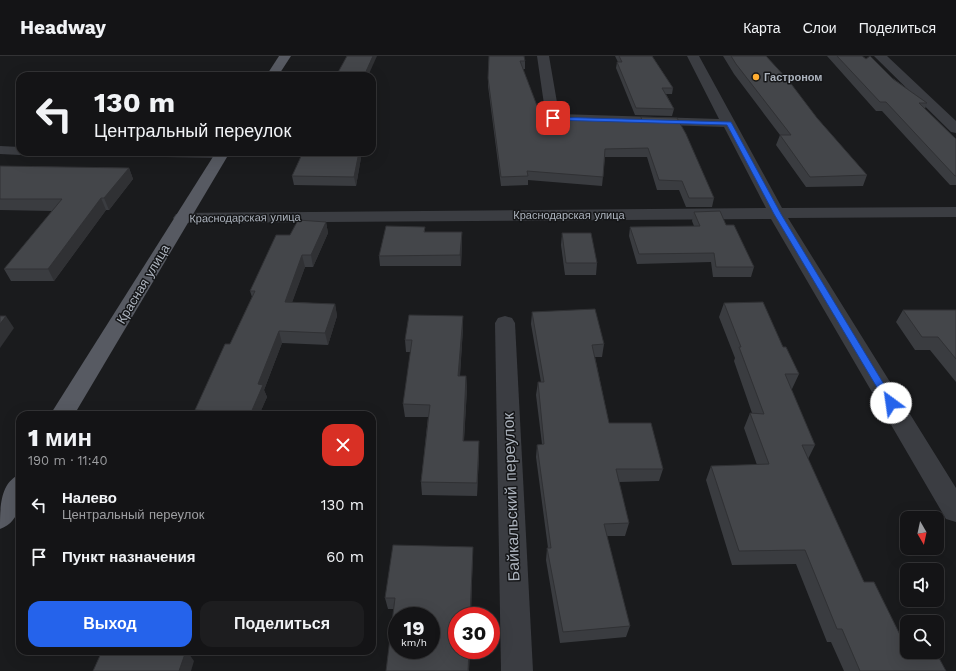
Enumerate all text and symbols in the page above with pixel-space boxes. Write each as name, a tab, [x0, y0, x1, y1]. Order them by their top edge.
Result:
text: Headway	[20, 16, 106, 39]
text: Карта	[743, 20, 781, 36]
text: Слои	[803, 20, 837, 36]
text: Поделиться	[859, 20, 936, 36]
place label: Гастроном	[764, 71, 823, 84]
marker: Гастроном	[751, 72, 761, 82]
text: 130 m	[94, 86, 175, 119]
icon: left	[28, 88, 80, 140]
pin	[536, 101, 570, 135]
icon: arrive	[542, 107, 564, 129]
text: Центральный переулок	[94, 120, 291, 141]
street label: Краснодарская улица	[513, 209, 626, 222]
street label: Краснодарская улица	[189, 211, 302, 225]
street label: Красная улица	[113, 241, 173, 327]
position arrow	[870, 382, 912, 424]
street label: Байкальский переулок	[499, 411, 523, 582]
text: 1 мин	[28, 424, 92, 452]
button: close	[322, 424, 364, 466]
text: 190 m · 11:40	[28, 453, 108, 468]
text: Налево	[62, 489, 117, 507]
icon: left	[28, 494, 50, 516]
text: 130 m	[321, 496, 364, 514]
text: Центральный переулок	[62, 507, 204, 522]
north arrow	[900, 511, 944, 555]
map controls	[900, 511, 944, 659]
icon: arrive	[28, 546, 50, 568]
text: Пункт назначения	[62, 548, 195, 566]
text: 60 m	[326, 548, 364, 566]
button: sound	[900, 563, 944, 607]
button: Выход	[28, 601, 192, 647]
button: Поделиться	[200, 601, 364, 647]
speed limit sign: 30	[448, 607, 500, 659]
button: search	[900, 615, 944, 659]
text: 19	[404, 616, 424, 640]
text: km/h	[401, 637, 427, 648]

